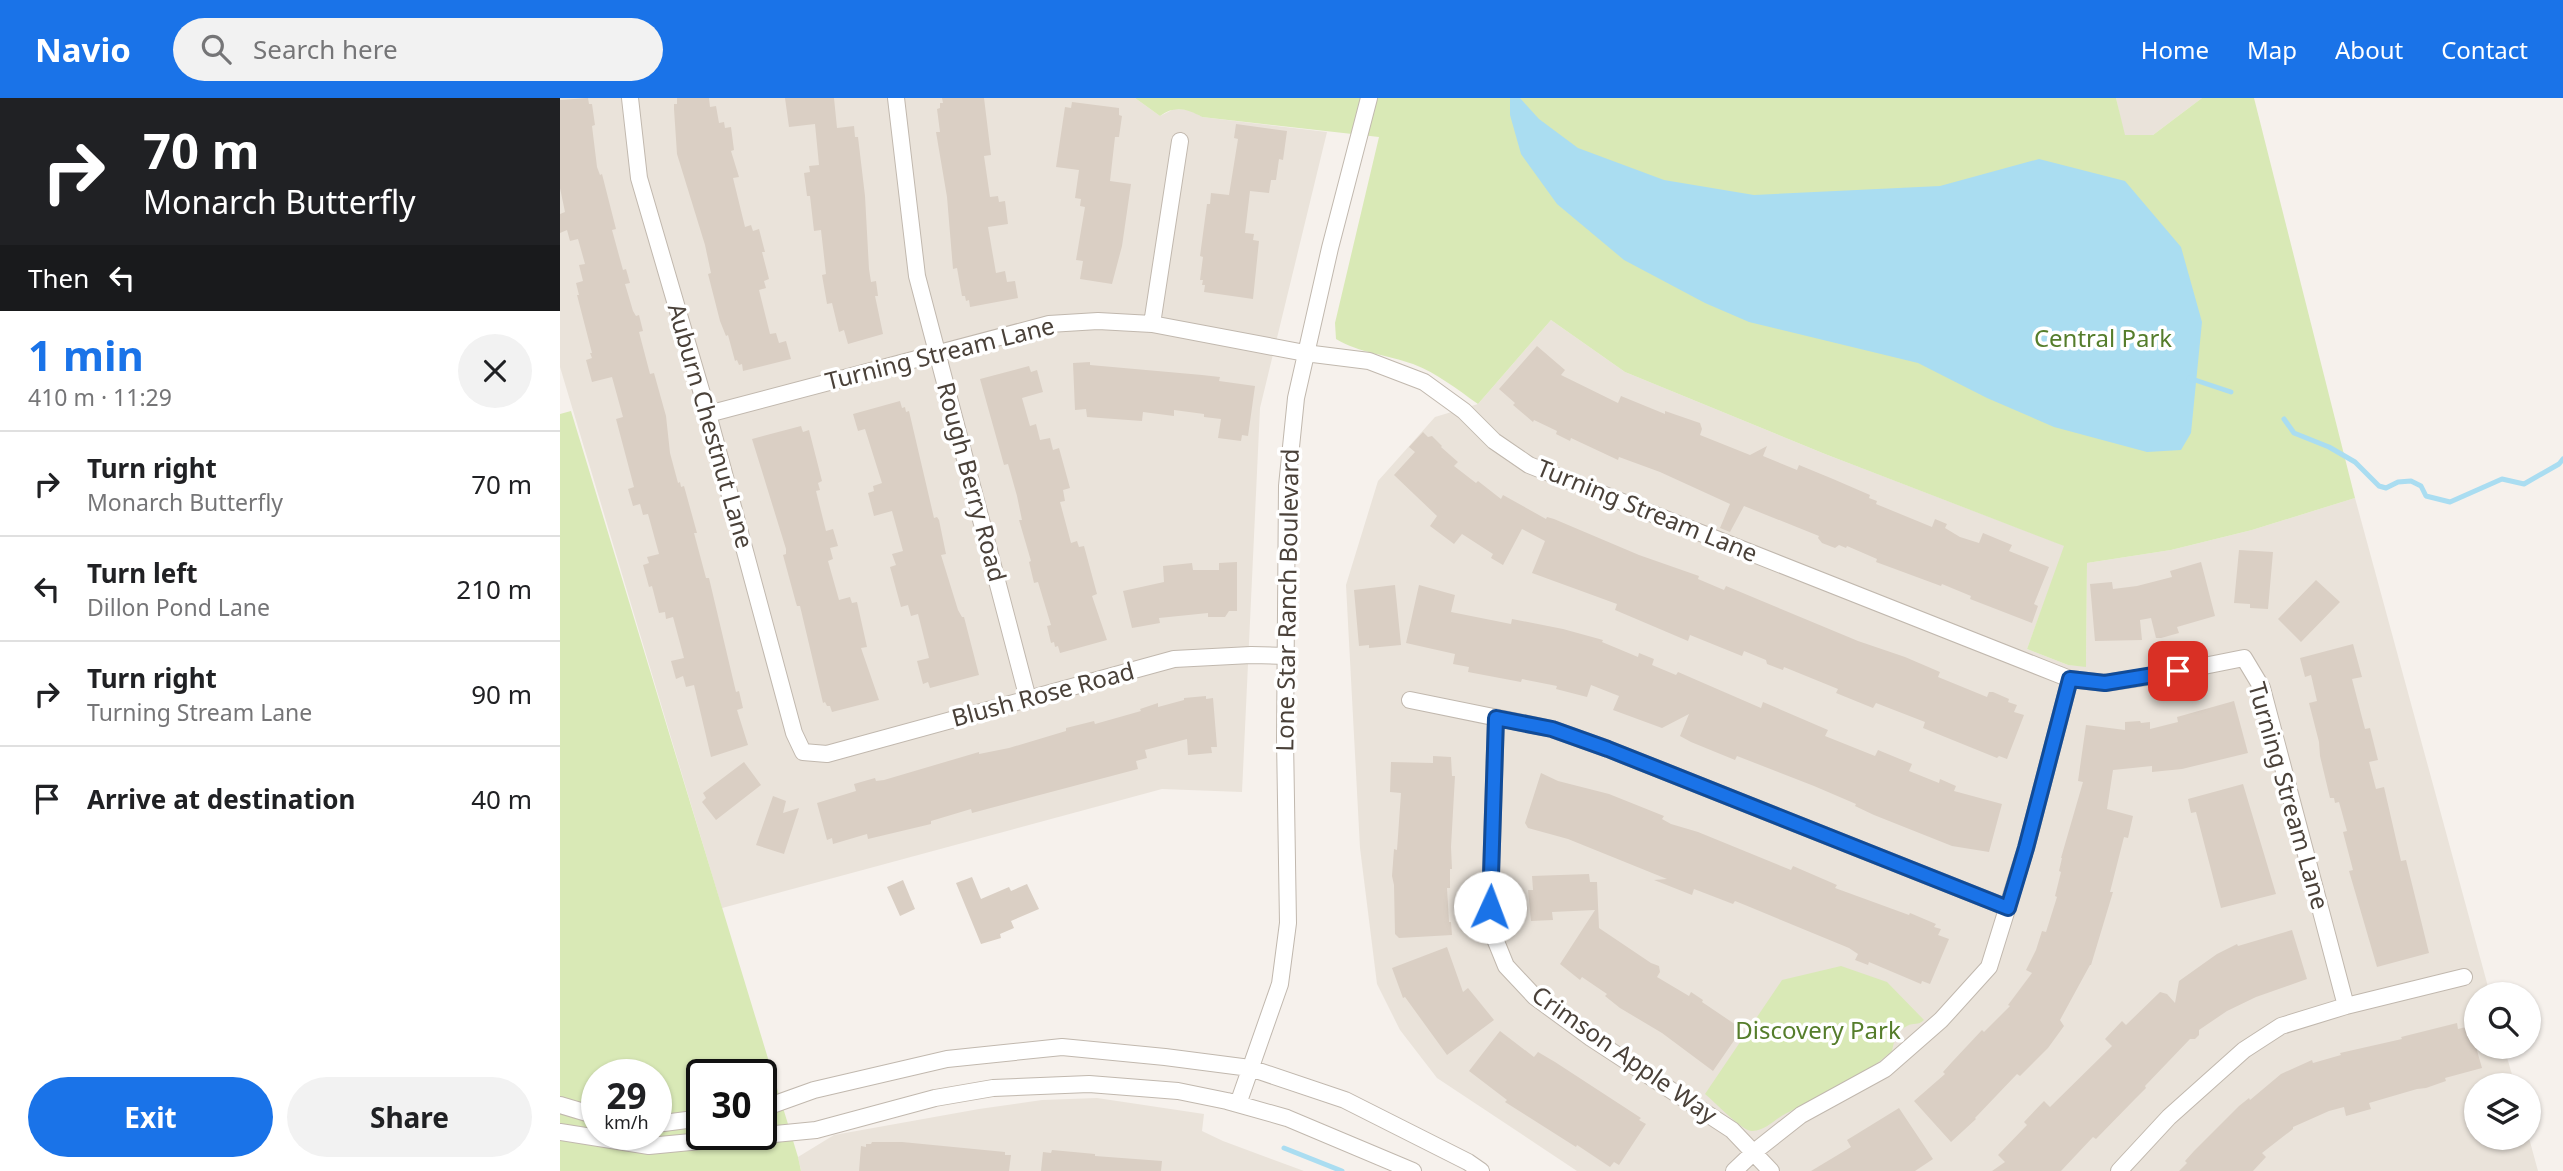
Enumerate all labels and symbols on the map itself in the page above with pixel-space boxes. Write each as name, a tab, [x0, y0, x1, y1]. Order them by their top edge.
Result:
street label: Auburn Chestnut Lane	[661, 299, 762, 552]
street label: Turning Stream Lane	[822, 308, 1058, 397]
park label: Central Park	[2034, 321, 2172, 354]
street label: Rough Berry Road	[930, 378, 1015, 585]
street label: Lone Star Ranch Boulevard	[1267, 448, 1306, 752]
street label: Turning Stream Lane	[1532, 450, 1763, 569]
pin	[2148, 641, 2208, 701]
street label: Blush Rose Road	[948, 653, 1137, 734]
street label: Turning Stream Lane	[2241, 678, 2338, 913]
position arrow	[1453, 870, 1527, 944]
street label: Crimson Apple Way	[1526, 977, 1725, 1131]
park label: Discovery Park	[1735, 1013, 1901, 1046]
speed limit sign: 30	[686, 1059, 777, 1150]

